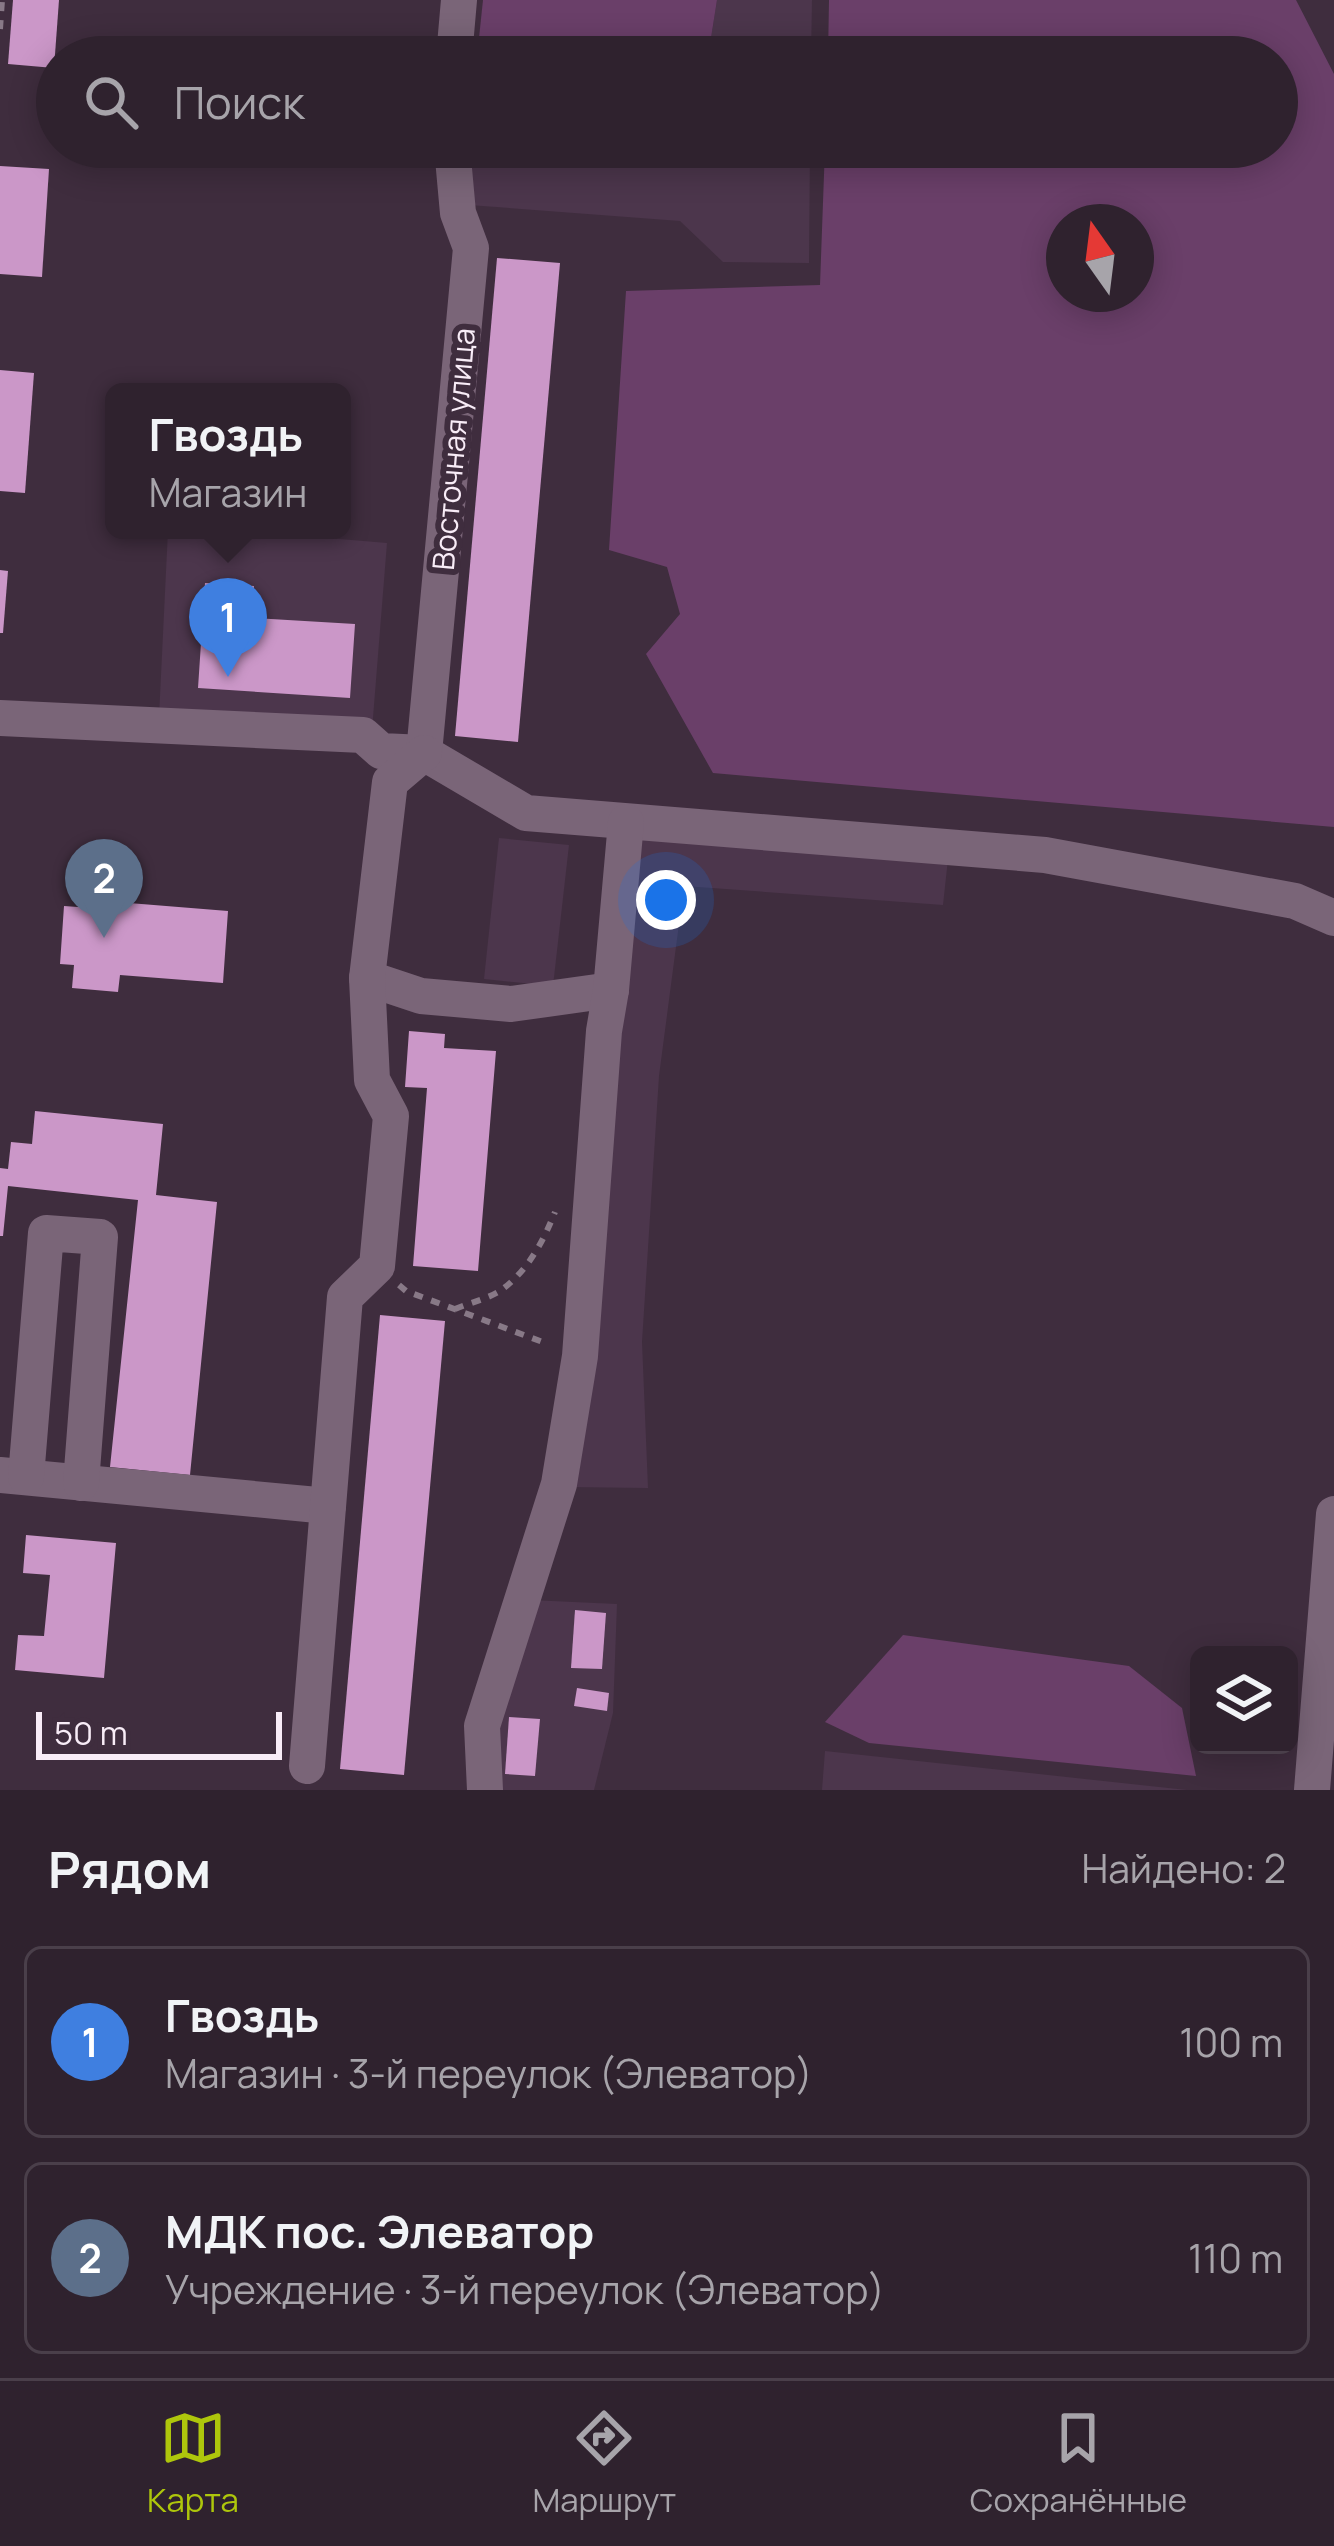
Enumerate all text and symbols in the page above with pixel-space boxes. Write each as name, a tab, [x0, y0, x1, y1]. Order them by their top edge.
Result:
search box	[36, 36, 1298, 168]
icon: search	[78, 69, 144, 135]
text: Поиск	[174, 71, 305, 133]
north arrow	[1046, 204, 1154, 312]
street label: Восточная улица	[422, 326, 484, 572]
popup	[105, 383, 351, 539]
text: Гвоздь	[149, 403, 303, 465]
text: Магазин	[149, 465, 307, 519]
pin: 1	[189, 578, 267, 677]
pin: 2	[65, 839, 143, 938]
your location	[636, 870, 696, 930]
map controls	[1190, 1646, 1298, 1754]
button: layers	[1190, 1646, 1298, 1754]
scale bar	[36, 1706, 282, 1759]
text: 50 m	[54, 1710, 128, 1755]
text: Рядом	[48, 1834, 211, 1903]
text: Найдено: 2	[1082, 1841, 1286, 1895]
text: Гвоздь	[165, 1984, 319, 2046]
text: 1	[81, 2015, 99, 2069]
text: 100 m	[1179, 2015, 1283, 2069]
text: Магазин · 3-й переулок (Элеватор)	[165, 2046, 813, 2100]
text: МДК пос. Элеватор	[165, 2200, 594, 2262]
text: 2	[78, 2231, 102, 2285]
text: 110 m	[1188, 2231, 1283, 2285]
text: Учреждение · 3-й переулок (Элеватор)	[165, 2262, 885, 2316]
tab: Карта	[147, 2405, 239, 2522]
tab: Маршрут	[532, 2405, 676, 2522]
tab: Сохранённые	[970, 2405, 1187, 2522]

